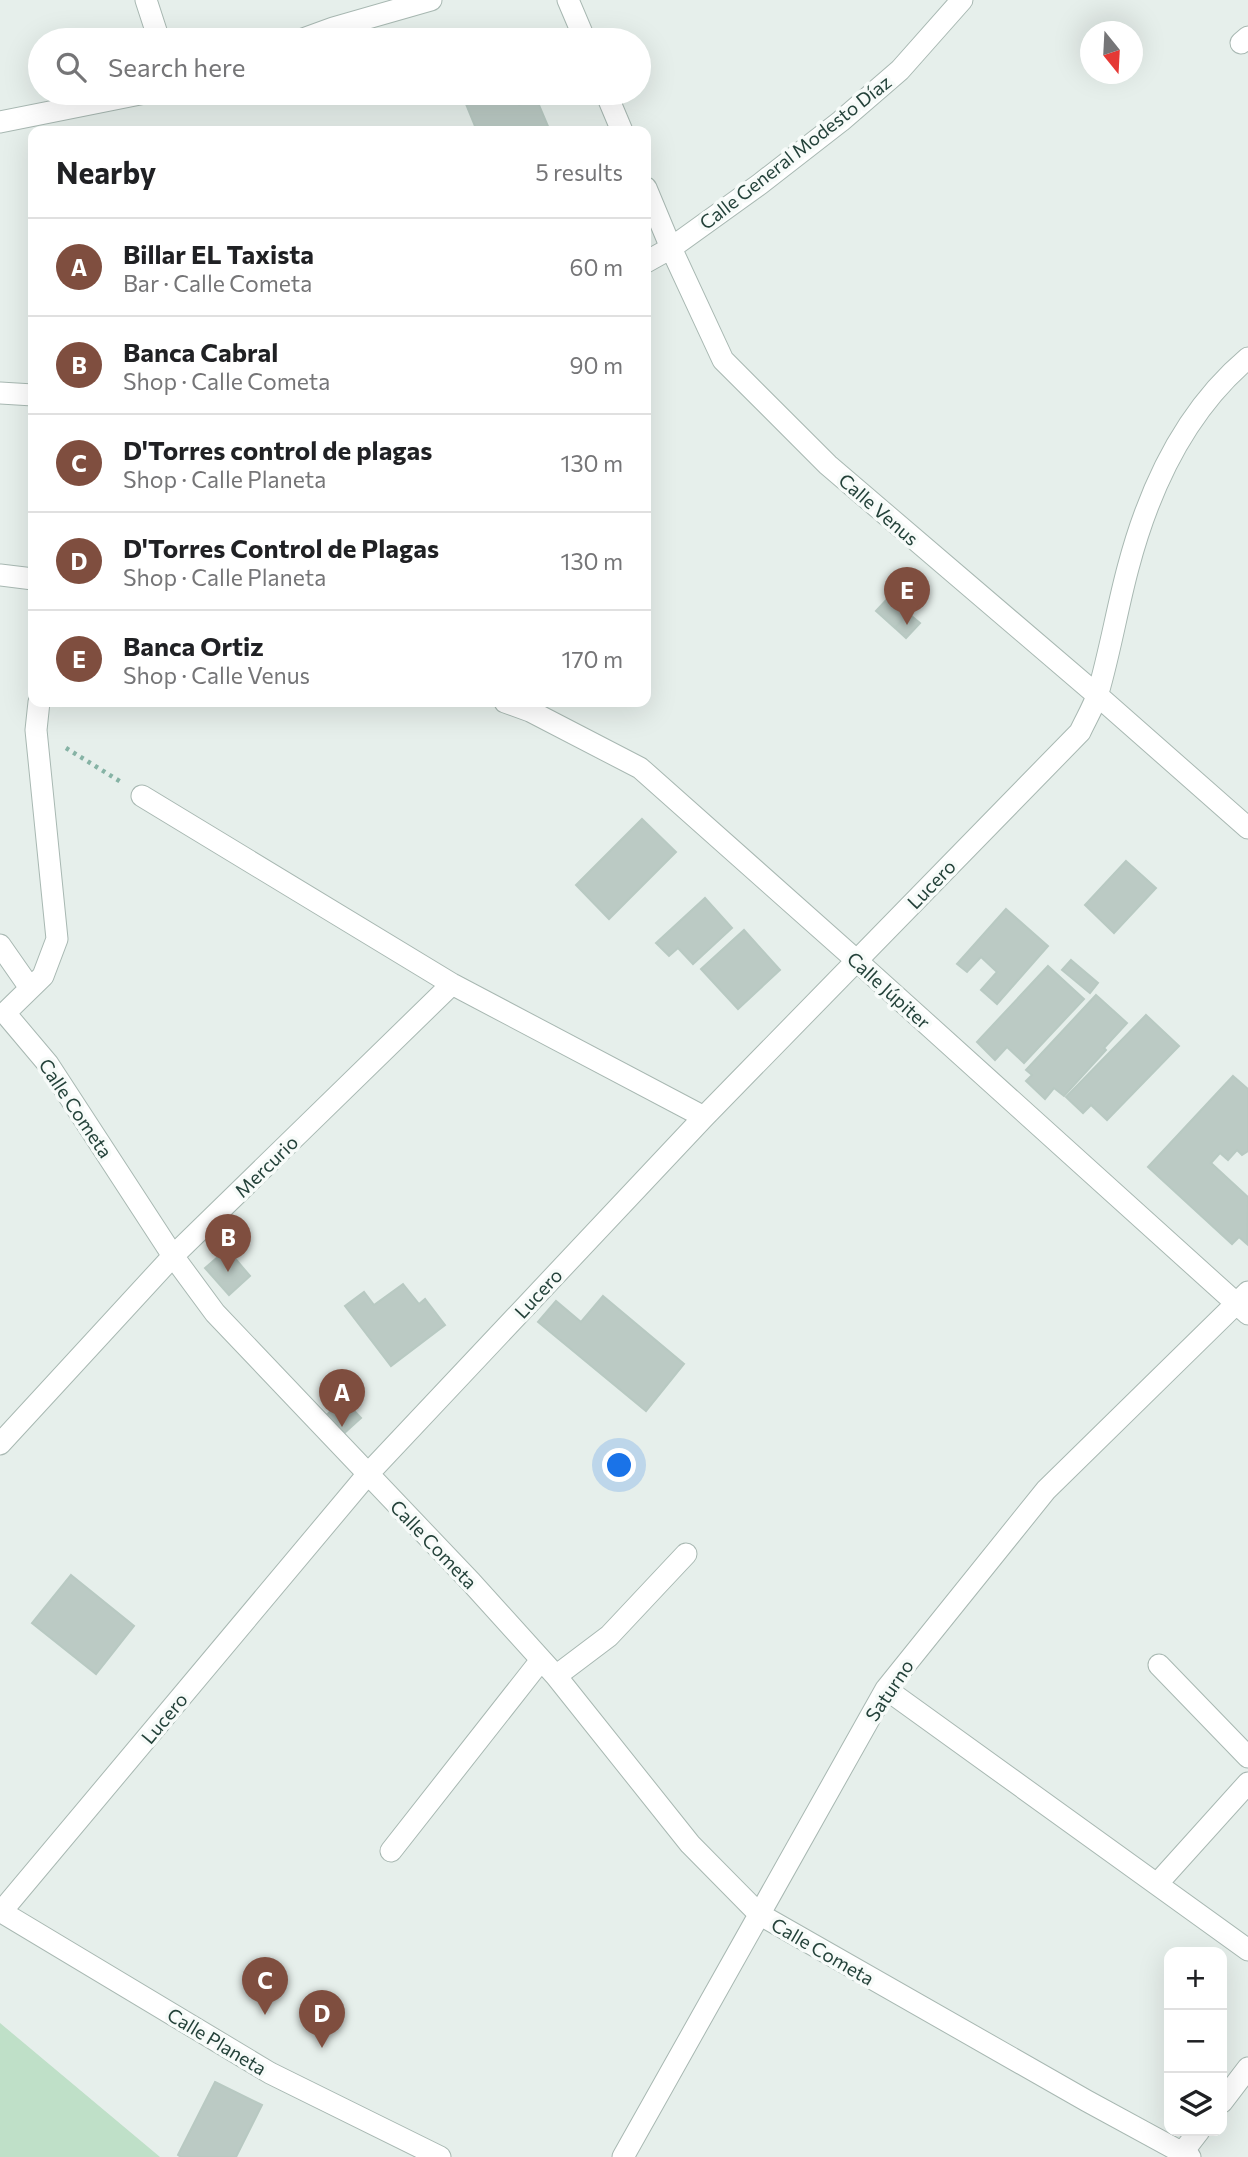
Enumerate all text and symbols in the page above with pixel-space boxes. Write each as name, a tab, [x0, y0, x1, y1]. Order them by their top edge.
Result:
north arrow	[1080, 21, 1143, 84]
search box	[28, 28, 651, 105]
icon: search	[52, 48, 90, 86]
text: Search here	[108, 51, 246, 82]
street label: Calle General Modesto Díaz	[695, 70, 895, 234]
text: Nearby	[56, 153, 156, 190]
text: 5 results	[535, 158, 623, 186]
text: Billar EL Taxista	[123, 238, 314, 269]
text: A	[71, 253, 87, 281]
text: 60 m	[570, 253, 623, 281]
text: Bar · Calle Cometa	[123, 269, 312, 297]
text: Banca Cabral	[123, 336, 278, 367]
text: B	[71, 351, 87, 379]
text: 90 m	[570, 351, 623, 379]
text: Shop · Calle Cometa	[123, 367, 330, 395]
text: D'Torres control de plagas	[123, 434, 432, 465]
text: C	[71, 449, 87, 477]
text: 130 m	[561, 449, 623, 477]
text: Shop · Calle Planeta	[123, 465, 326, 493]
street label: Calle Venus	[834, 468, 924, 550]
text: D'Torres Control de Plagas	[123, 532, 439, 563]
text: D	[71, 547, 87, 575]
text: 130 m	[561, 547, 623, 575]
text: Shop · Calle Planeta	[123, 563, 326, 591]
pin: E	[884, 567, 930, 625]
text: Banca Ortiz	[123, 630, 264, 661]
text: E	[72, 645, 86, 673]
text: 170 m	[562, 645, 623, 673]
text: Shop · Calle Venus	[123, 661, 310, 689]
street label: Lucero	[902, 855, 960, 913]
street label: Calle Júpiter	[843, 947, 936, 1034]
street label: Calle Cometa	[34, 1054, 118, 1162]
street label: Mercurio	[230, 1130, 302, 1202]
pin: B	[205, 1214, 251, 1272]
street label: Lucero	[509, 1263, 567, 1323]
pin: A	[319, 1369, 365, 1427]
your location	[602, 1448, 636, 1482]
street label: Calle Cometa	[386, 1495, 482, 1593]
street label: Saturno	[860, 1655, 918, 1725]
street label: Lucero	[136, 1688, 192, 1748]
street label: Calle Cometa	[768, 1912, 878, 1990]
map controls	[1164, 1947, 1227, 2136]
button: +	[1164, 1947, 1227, 2010]
pin: C	[242, 1957, 288, 2015]
pin: D	[299, 1990, 345, 2048]
street label: Calle Planeta	[163, 2002, 271, 2080]
button: −	[1164, 2010, 1227, 2073]
button: layers	[1164, 2073, 1227, 2136]

